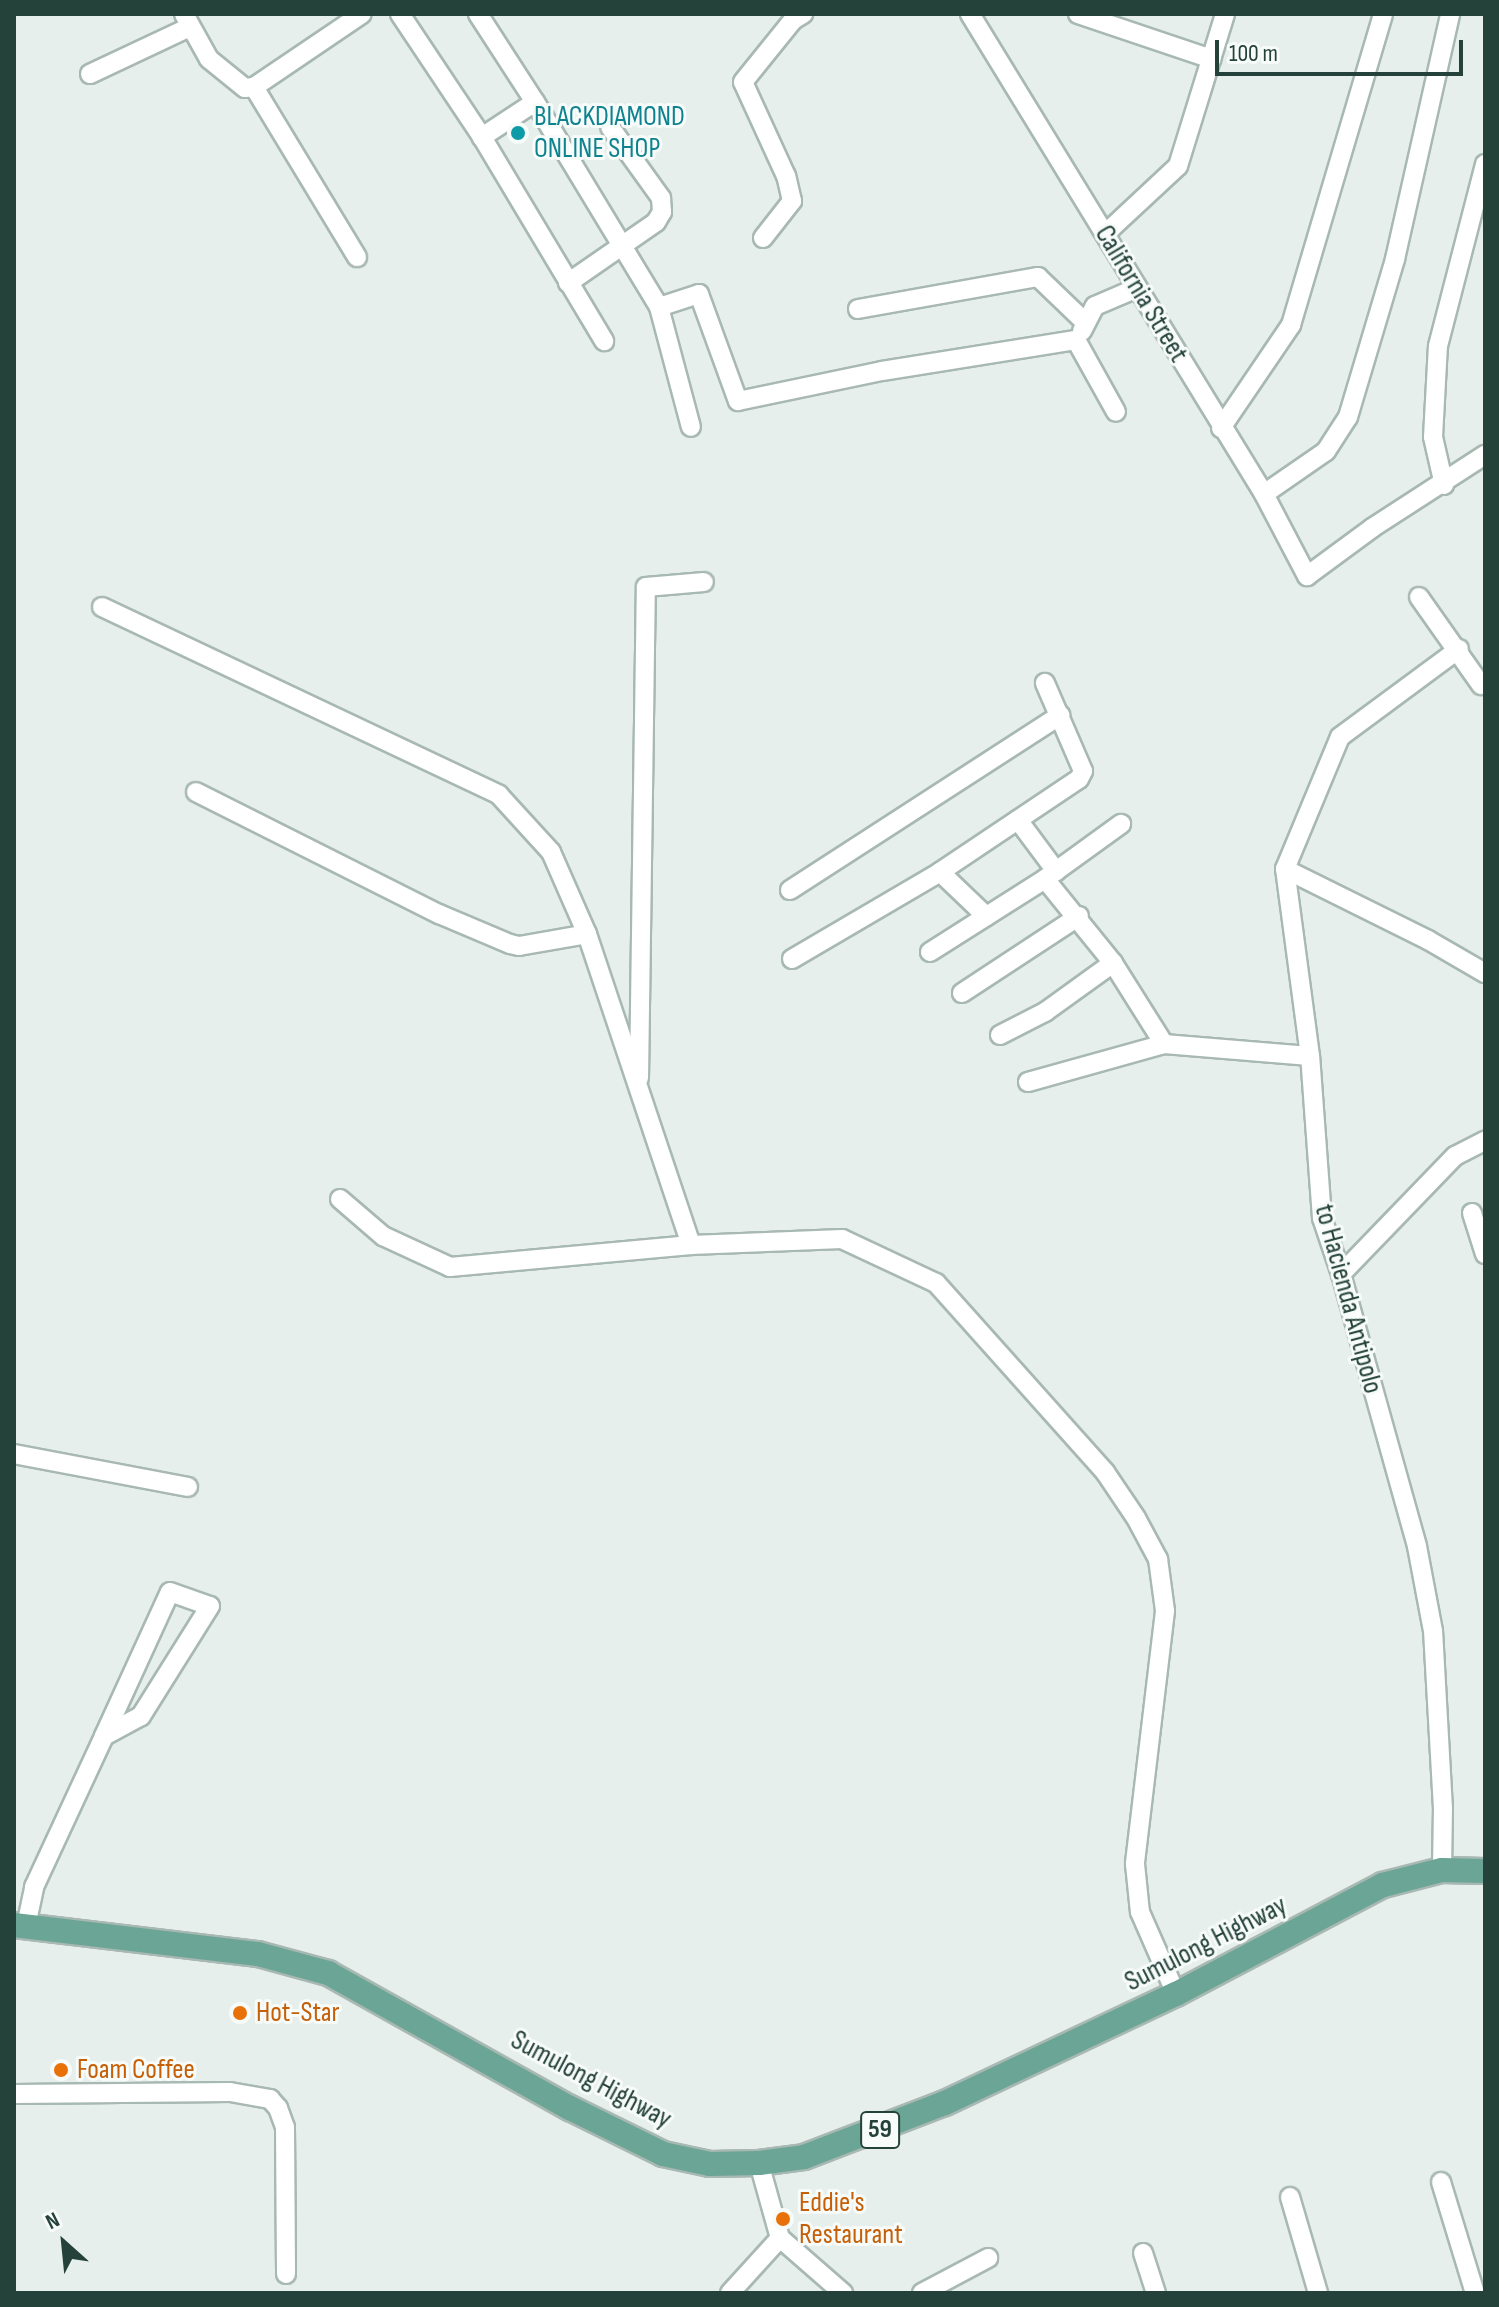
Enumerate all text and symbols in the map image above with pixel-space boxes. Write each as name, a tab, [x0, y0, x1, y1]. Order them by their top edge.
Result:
scale bar	[1219, 24, 1467, 74]
text: 100 m	[1229, 39, 1278, 68]
place label: BLACKDIAMOND ONLINE SHOP	[534, 100, 685, 166]
marker: BLACKDIAMOND ONLINE SHOP	[509, 124, 527, 142]
street label: California Street	[1087, 220, 1195, 368]
street label: to Hacienda Antipolo	[1307, 1201, 1389, 1397]
street label: Sumulong Highway	[1119, 1889, 1293, 1999]
place label: Hot-Star	[256, 1996, 340, 2030]
marker: Hot-Star	[231, 2004, 249, 2022]
street label: Sumulong Highway	[505, 2024, 677, 2136]
place label: Foam Coffee	[77, 2053, 195, 2087]
marker: Foam Coffee	[52, 2061, 70, 2079]
road number: 59	[860, 2108, 900, 2152]
place label: Eddie's Restaurant	[799, 2186, 903, 2252]
north arrow	[24, 2203, 104, 2283]
text: N	[42, 2206, 64, 2236]
marker: Eddie's Restaurant	[774, 2210, 792, 2228]

